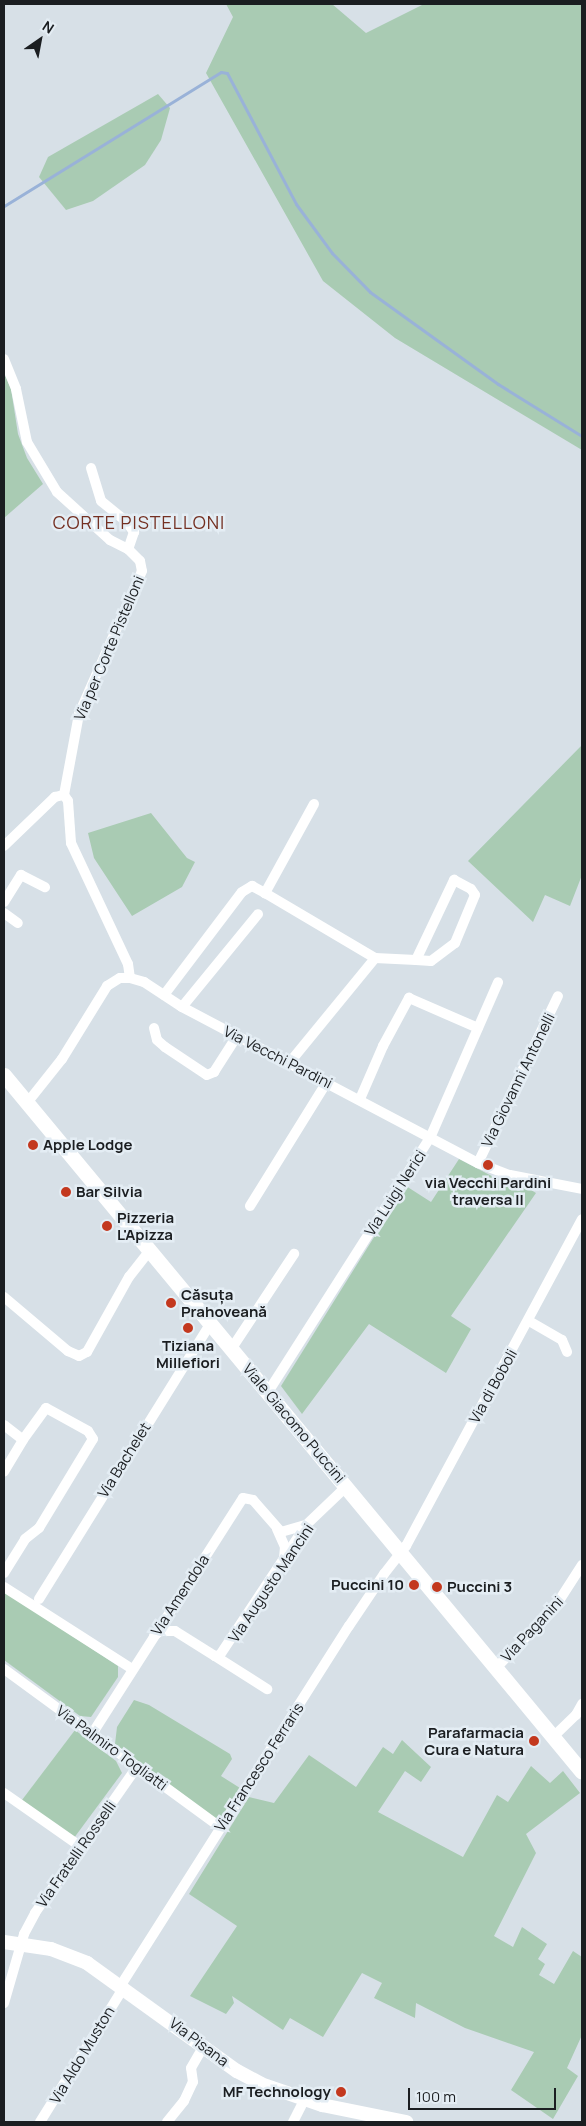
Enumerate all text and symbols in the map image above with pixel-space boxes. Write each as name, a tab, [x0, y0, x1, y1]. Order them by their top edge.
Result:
north arrow	[15, 15, 65, 65]
text: N	[39, 16, 58, 38]
district label: CORTE PISTELLONI	[51, 511, 227, 533]
street label: Via per Corte Pistelloni	[70, 573, 148, 723]
street label: Via Giovanni Antonelli	[478, 1010, 558, 1150]
street label: Via Vecchi Pardini	[221, 1022, 335, 1092]
place label: Apple Lodge	[43, 1136, 133, 1154]
marker: Apple Lodge	[27, 1139, 39, 1151]
street label: Via Luigi Nerici	[361, 1147, 429, 1239]
marker: via Vecchi Pardini traversa II	[482, 1159, 494, 1171]
place label: via Vecchi Pardini traversa II	[425, 1173, 551, 1208]
place label: Bar Silvia	[76, 1183, 143, 1201]
marker: Bar Silvia	[60, 1186, 72, 1198]
place label: Pizzeria L'Apizza	[117, 1208, 174, 1243]
marker: Pizzeria L'Apizza	[101, 1220, 113, 1232]
place label: Căsuța Prahoveană	[181, 1285, 267, 1320]
marker: Căsuța Prahoveană	[165, 1297, 177, 1309]
marker: Tiziana Millefiori	[182, 1322, 194, 1334]
place label: Tiziana Millefiori	[156, 1336, 220, 1371]
street label: Via di Boboli	[465, 1346, 521, 1426]
street label: Viale Giacomo Puccini	[239, 1360, 349, 1486]
street label: Via Bachelet	[94, 1419, 154, 1501]
street label: Via Augusto Mancini	[225, 1520, 317, 1646]
street label: Via Amendola	[147, 1551, 213, 1639]
place label: Puccini 10	[331, 1576, 404, 1594]
place label: Puccini 3	[447, 1578, 512, 1596]
marker: Puccini 10	[408, 1579, 420, 1591]
marker: Puccini 3	[431, 1581, 443, 1593]
street label: Via Paganini	[497, 1593, 567, 1665]
street label: Via Francesco Ferraris	[211, 1699, 307, 1835]
street label: Via Palmiro Togliatti	[53, 1702, 171, 1794]
place label: Parafarmacia Cura e Natura	[424, 1723, 524, 1758]
marker: Parafarmacia Cura e Natura	[528, 1735, 540, 1747]
street label: Via Fratelli Rosselli	[33, 1797, 119, 1911]
street label: Via Aldo Muston	[46, 2003, 118, 2107]
street label: Via Pisana	[166, 2014, 232, 2070]
scale bar	[411, 2078, 558, 2110]
place label: MF Technology	[223, 2083, 331, 2101]
marker: MF Technology	[335, 2086, 347, 2098]
text: 100 m	[416, 2086, 456, 2107]

